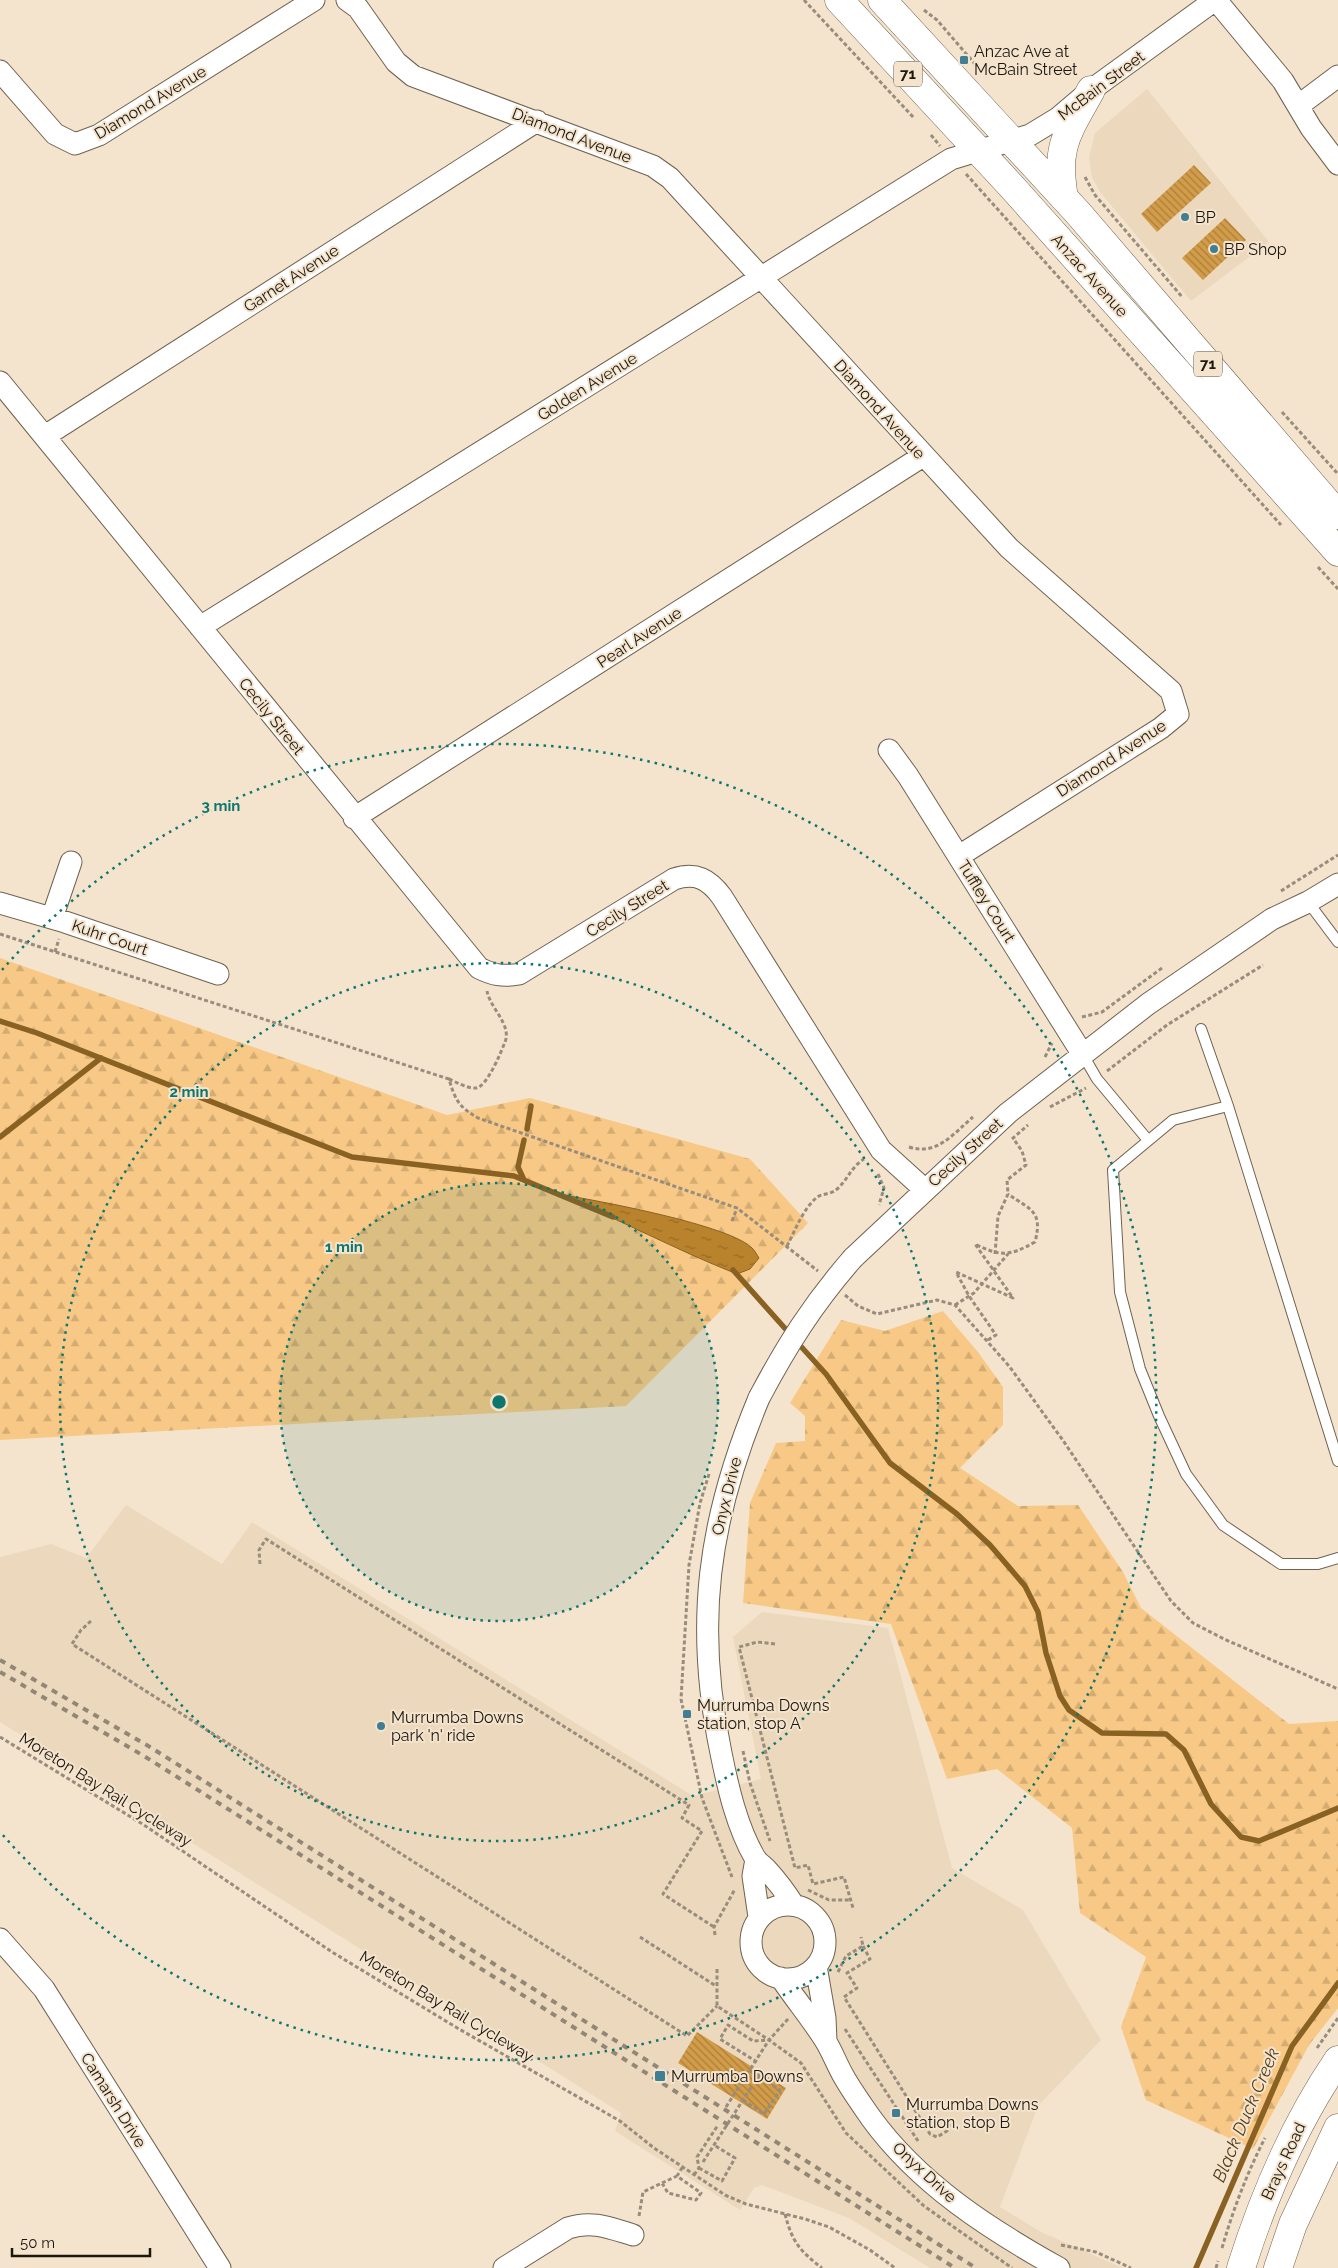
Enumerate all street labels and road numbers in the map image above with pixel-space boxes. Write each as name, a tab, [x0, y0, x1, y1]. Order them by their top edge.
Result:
street label: McBain Street	[1054, 46, 1149, 124]
street label: Diamond Avenue	[91, 62, 210, 143]
road number: 71	[894, 62, 922, 86]
street label: Diamond Avenue	[509, 104, 634, 167]
street label: Anzac Avenue	[1047, 230, 1132, 321]
street label: Garnet Avenue	[240, 241, 342, 316]
street label: Golden Avenue	[534, 348, 641, 425]
road number: 71	[1194, 352, 1222, 376]
street label: Diamond Avenue	[830, 356, 929, 463]
street label: Pearl Avenue	[593, 603, 685, 672]
street label: Cecily Street	[235, 674, 309, 759]
street label: Diamond Avenue	[1053, 716, 1170, 801]
street label: Tuffley Court	[954, 857, 1020, 946]
street label: Cecily Street	[583, 875, 672, 941]
street label: Kuhr Court	[69, 916, 151, 960]
street label: Cecily Street	[924, 1114, 1007, 1191]
street label: Onyx Drive	[708, 1455, 745, 1537]
street label: Moreton Bay Rail Cycleway	[16, 1728, 196, 1851]
street label: Moreton Bay Rail Cycleway	[356, 1947, 538, 2066]
street label: Camarsh Drive	[77, 2049, 150, 2151]
street label: Brays Road	[1257, 2119, 1310, 2203]
street label: Onyx Drive	[889, 2138, 960, 2207]

